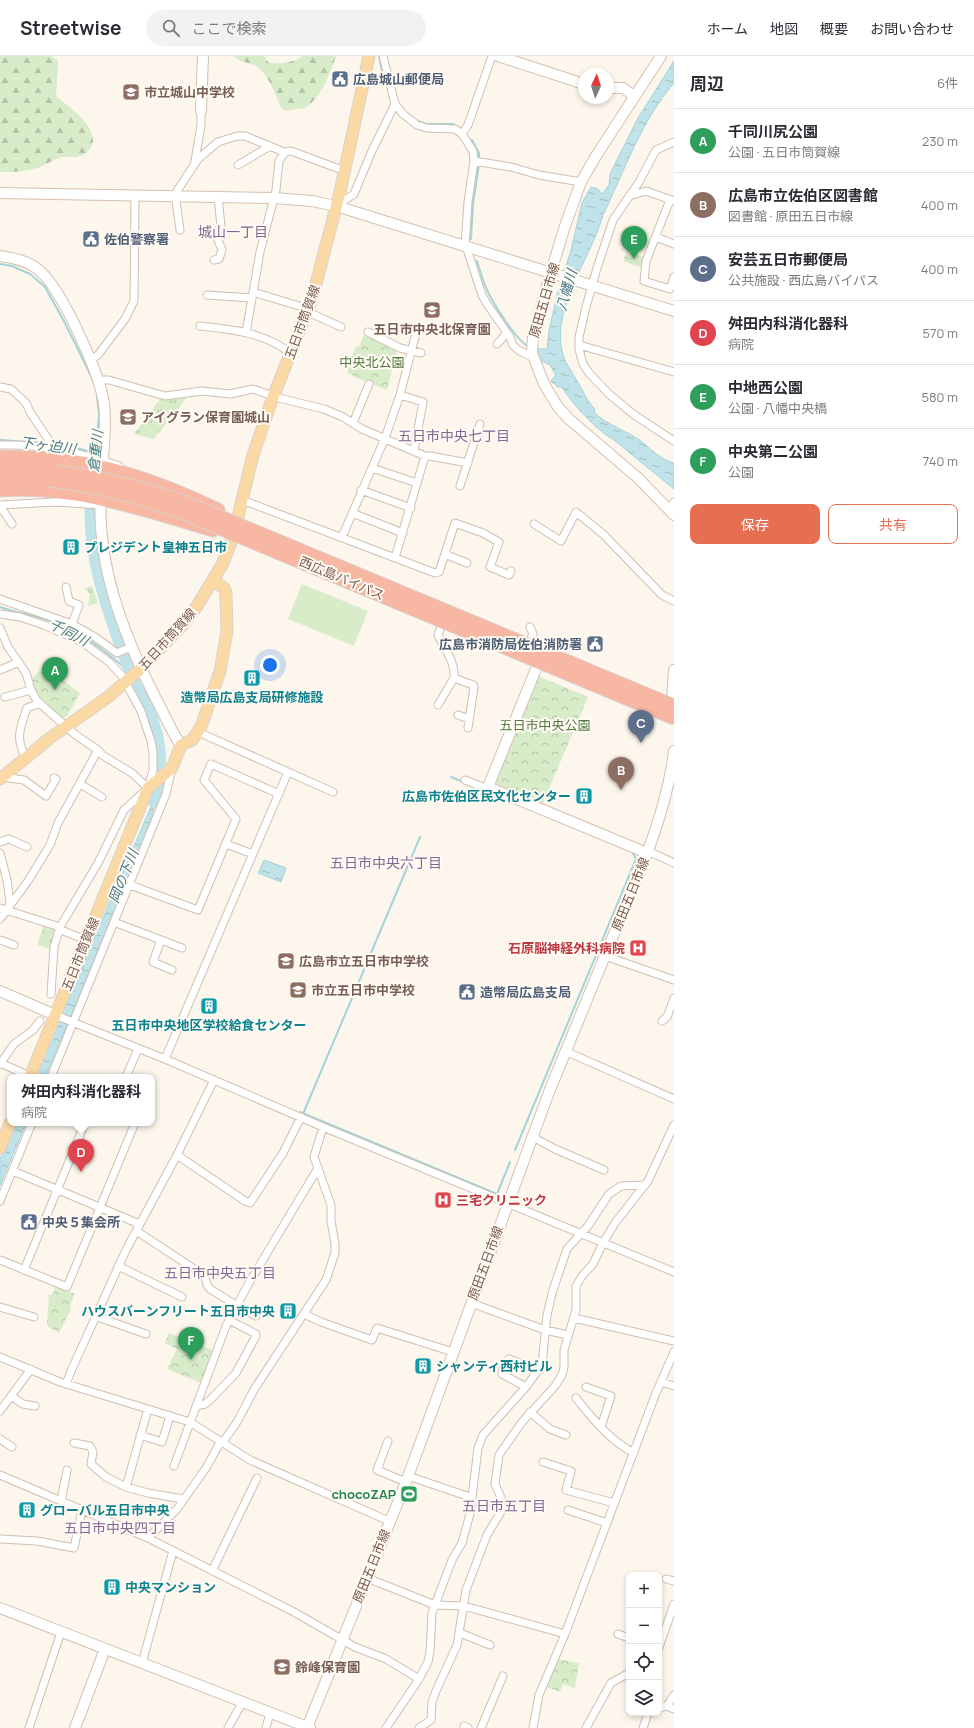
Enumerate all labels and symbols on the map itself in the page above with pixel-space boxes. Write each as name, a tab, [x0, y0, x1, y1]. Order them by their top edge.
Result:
north arrow	[578, 68, 614, 104]
public building icon: 広島城山郵便局	[330, 69, 350, 89]
place label: 広島城山郵便局	[353, 70, 444, 88]
school or university icon: 市立城山中学校	[121, 82, 141, 102]
place label: 市立城山中学校	[144, 83, 235, 101]
district label: 城山一丁目	[198, 222, 268, 241]
pin: E	[621, 226, 647, 259]
public building icon: 佐伯警察署	[81, 229, 101, 249]
place label: 佐伯警察署	[104, 230, 169, 248]
street label: 原田五日市線	[525, 260, 563, 340]
water label: 八幡川	[551, 265, 581, 313]
street label: 五日市筒賀線	[280, 282, 324, 362]
school or university icon: 五日市中央北保育園	[422, 300, 442, 320]
place label: 五日市中央北保育園	[373, 320, 491, 338]
park label: 中央北公園	[339, 353, 405, 371]
school or university icon: アイグラン保育園城山	[118, 407, 138, 427]
place label: アイグラン保育園城山	[141, 408, 270, 426]
district label: 五日市中央七丁目	[398, 426, 510, 445]
water label: 倉重川	[83, 427, 107, 473]
water label: 下ヶ迫川	[19, 432, 79, 458]
building icon: プレジデント皇神五日市	[61, 537, 81, 557]
place label: プレジデント皇神五日市	[84, 538, 227, 556]
street label: 西広島バイパス	[297, 552, 387, 604]
street label: 五日市筒賀線	[134, 604, 200, 674]
water label: 千同川	[46, 614, 94, 651]
public building icon: 広島市消防局佐伯消防署	[585, 634, 605, 654]
place label: 広島市消防局佐伯消防署	[439, 635, 582, 653]
your location	[260, 655, 280, 675]
pin: A	[42, 657, 68, 690]
building icon: 造幣局広島支局研修施設	[242, 668, 262, 688]
place label: 造幣局広島支局研修施設	[180, 688, 324, 706]
pin: C	[628, 710, 654, 743]
park label: 五日市中央公園	[499, 716, 591, 734]
pin: B	[608, 757, 634, 790]
building icon: 広島市佐伯区民文化センター	[574, 786, 594, 806]
place label: 広島市佐伯区民文化センター	[402, 787, 571, 805]
water label: 岡の下川	[104, 845, 143, 906]
district label: 五日市中央六丁目	[330, 853, 442, 872]
street label: 原田五日市線	[607, 854, 653, 934]
street label: 五日市筒賀線	[57, 914, 103, 994]
hospital icon: 石原脳神経外科病院	[628, 938, 648, 958]
place label: 石原脳神経外科病院	[508, 939, 625, 957]
school or university icon: 広島市立五日市中学校	[276, 951, 296, 971]
place label: 広島市立五日市中学校	[299, 952, 429, 970]
school or university icon: 市立五日市中学校	[288, 980, 308, 1000]
place label: 市立五日市中学校	[311, 981, 415, 999]
public building icon: 造幣局広島支局	[457, 982, 477, 1002]
place label: 造幣局広島支局	[480, 983, 571, 1001]
building icon: 五日市中央地区学校給食センター	[199, 996, 219, 1016]
place label: 五日市中央地区学校給食センター	[111, 1016, 307, 1034]
pin: D	[68, 1139, 94, 1172]
hospital icon: 三宅クリニック	[433, 1190, 453, 1210]
place label: 三宅クリニック	[456, 1191, 547, 1209]
public building icon: 中央５集会所	[19, 1212, 39, 1232]
place label: 中央５集会所	[42, 1213, 120, 1231]
street label: 原田五日市線	[463, 1223, 507, 1303]
district label: 五日市中央五丁目	[164, 1263, 276, 1282]
building icon: ハウスバーンフリート五日市中央	[278, 1301, 298, 1321]
place label: ハウスバーンフリート五日市中央	[81, 1302, 275, 1320]
pin: F	[178, 1327, 204, 1360]
building icon: シャンティ西村ビル	[413, 1356, 433, 1376]
place label: シャンティ西村ビル	[436, 1357, 552, 1375]
sports icon: chocoZAP	[399, 1484, 419, 1504]
place label: chocoZAP	[331, 1485, 396, 1503]
district label: 五日市五丁目	[462, 1496, 546, 1515]
building icon: グローバル五日市中央	[17, 1500, 37, 1520]
place label: グローバル五日市中央	[40, 1501, 170, 1519]
district label: 五日市中央四丁目	[64, 1518, 176, 1537]
street label: 原田五日市線	[348, 1526, 394, 1606]
building icon: 中央マンション	[102, 1577, 122, 1597]
place label: 中央マンション	[125, 1578, 216, 1596]
school or university icon: 鈴峰保育園	[272, 1657, 292, 1677]
place label: 鈴峰保育園	[295, 1658, 360, 1676]

